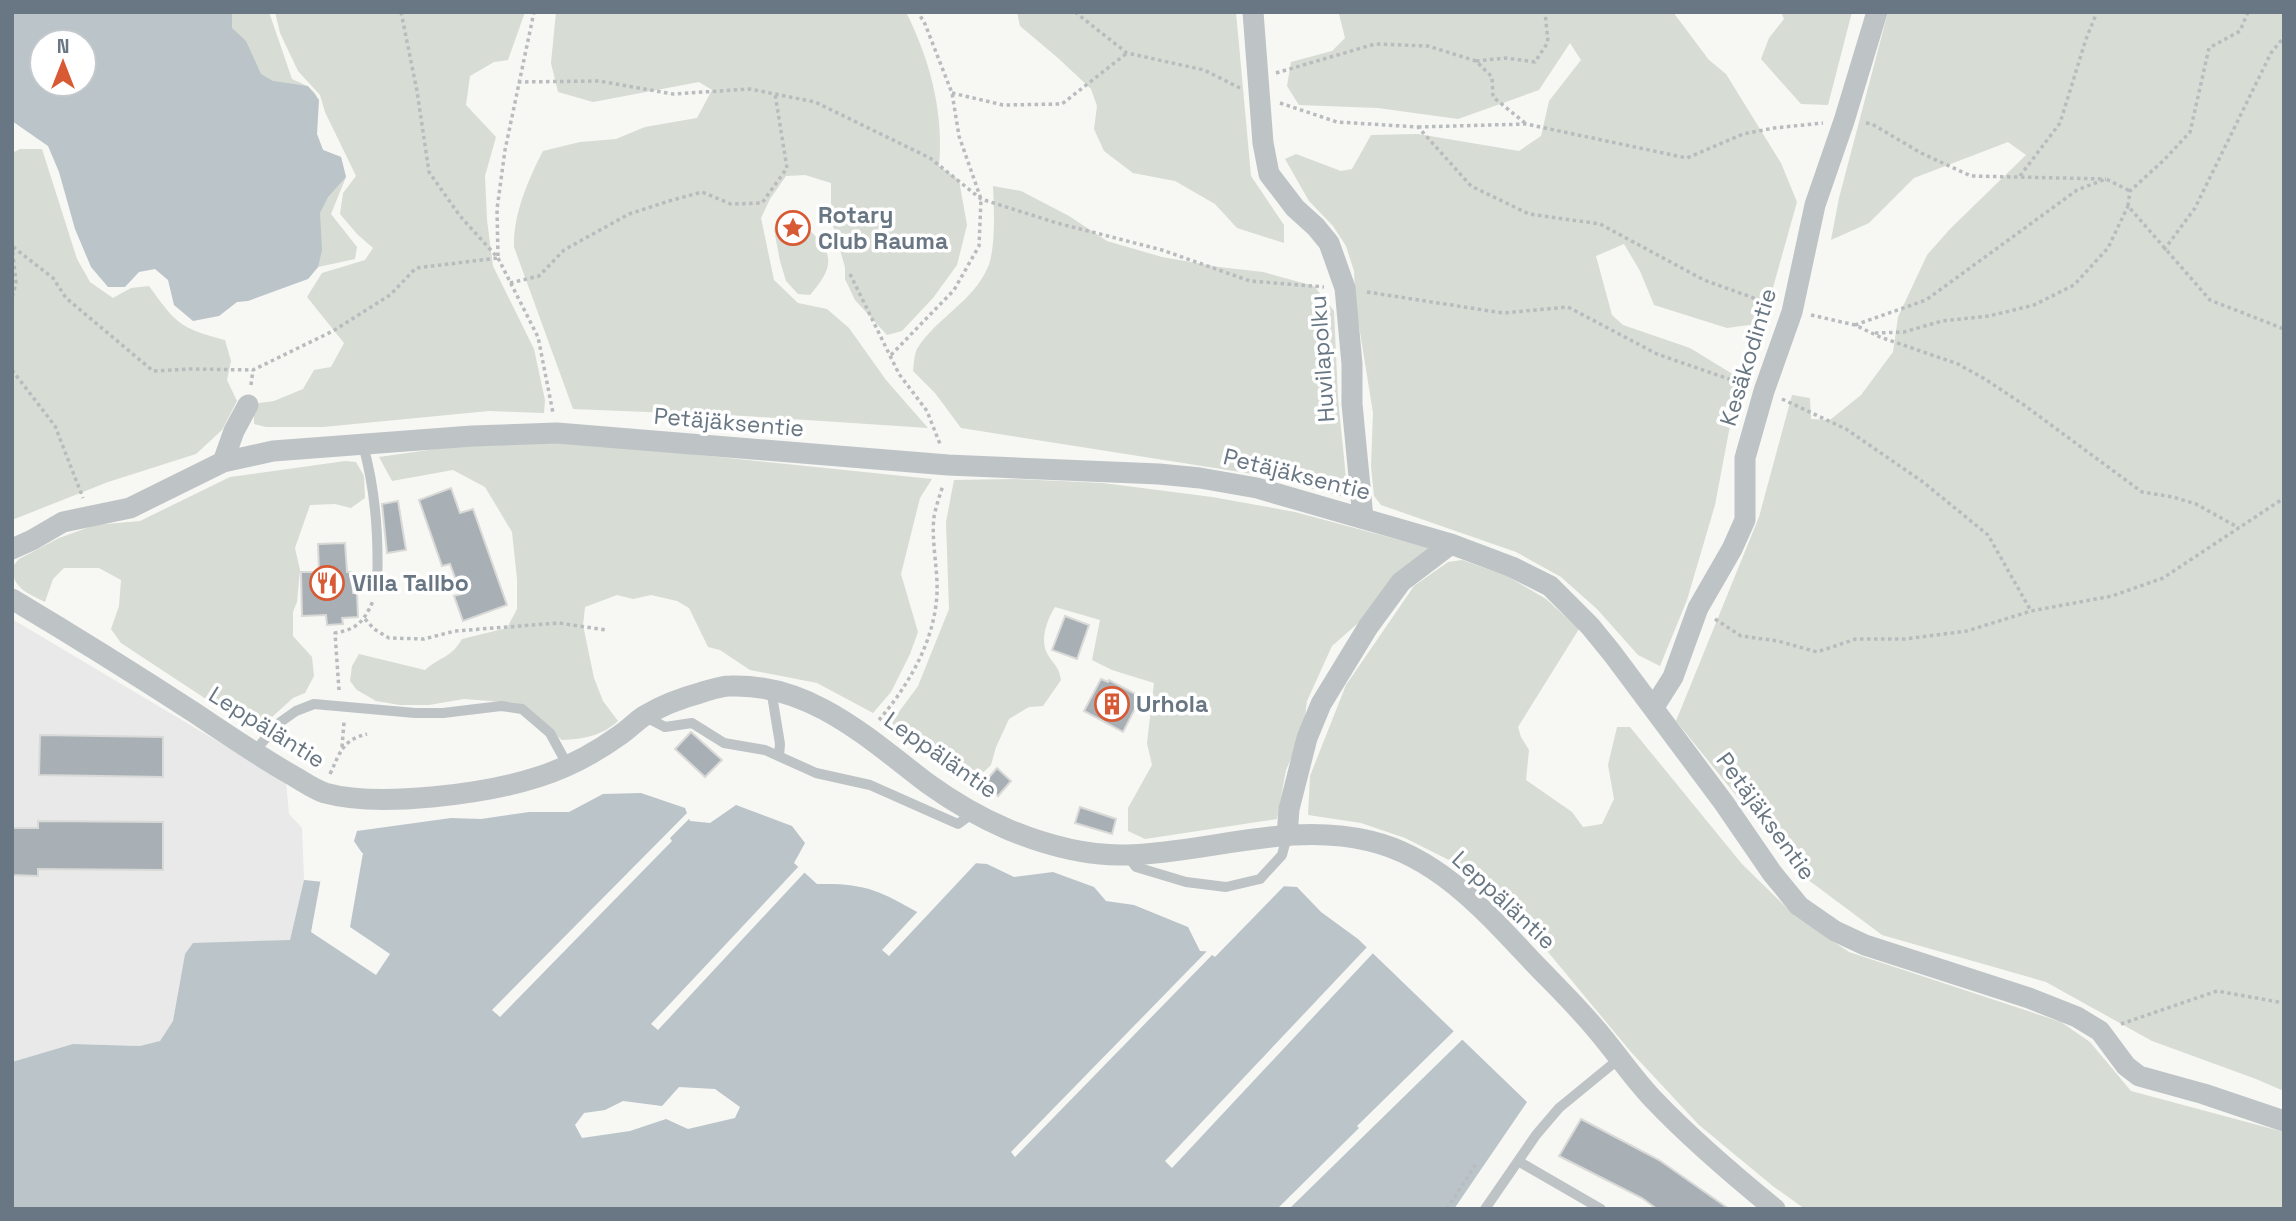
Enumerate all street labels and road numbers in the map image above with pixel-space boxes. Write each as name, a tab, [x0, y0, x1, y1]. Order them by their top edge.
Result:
street label: Kesäkodintie	[1713, 284, 1783, 430]
street label: Huvilapolku	[1303, 295, 1341, 423]
street label: Petäjäksentie	[653, 400, 805, 444]
street label: Petäjäksentie	[1220, 441, 1374, 507]
street label: Leppäläntie	[203, 679, 331, 775]
street label: Leppäläntie	[879, 705, 1003, 805]
street label: Petäjäksentie	[1710, 746, 1822, 886]
street label: Leppäläntie	[1446, 844, 1562, 956]

